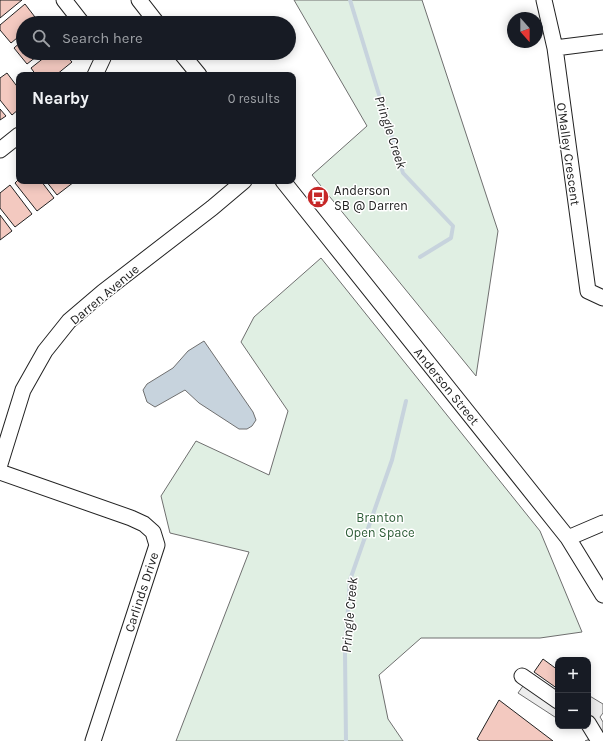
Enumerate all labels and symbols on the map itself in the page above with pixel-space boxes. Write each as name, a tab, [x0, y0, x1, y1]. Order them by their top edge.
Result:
north arrow	[507, 12, 543, 48]
water label: Pringle Creek	[371, 93, 411, 172]
street label: O'Malley Crescent	[554, 102, 583, 207]
place label: Anderson SB @ Darren	[334, 183, 408, 213]
bus stop icon: Anderson SB @ Darren	[305, 184, 331, 210]
street label: Darren Avenue	[67, 261, 142, 328]
street label: Anderson Street	[411, 345, 482, 428]
park label: Branton Open Space	[345, 510, 415, 540]
street label: Carlinds Drive	[121, 550, 162, 634]
water label: Pringle Creek	[338, 576, 361, 654]

